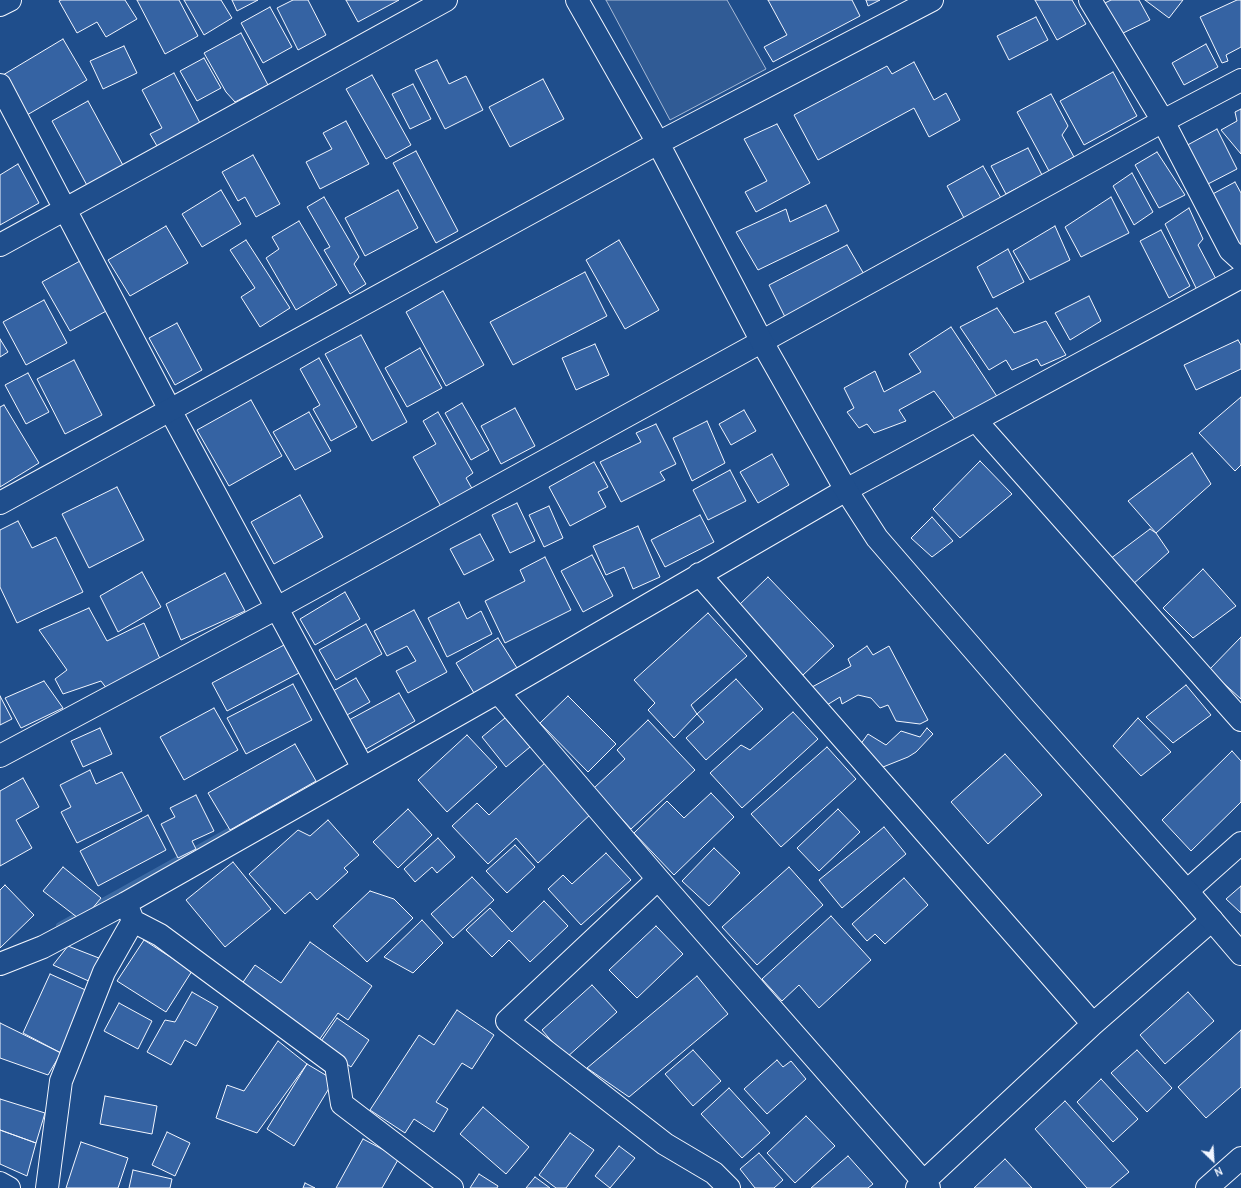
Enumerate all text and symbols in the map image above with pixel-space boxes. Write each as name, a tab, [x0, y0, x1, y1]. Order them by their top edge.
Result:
north arrow	[1193, 1140, 1233, 1180]
text: N	[1212, 1164, 1225, 1179]

